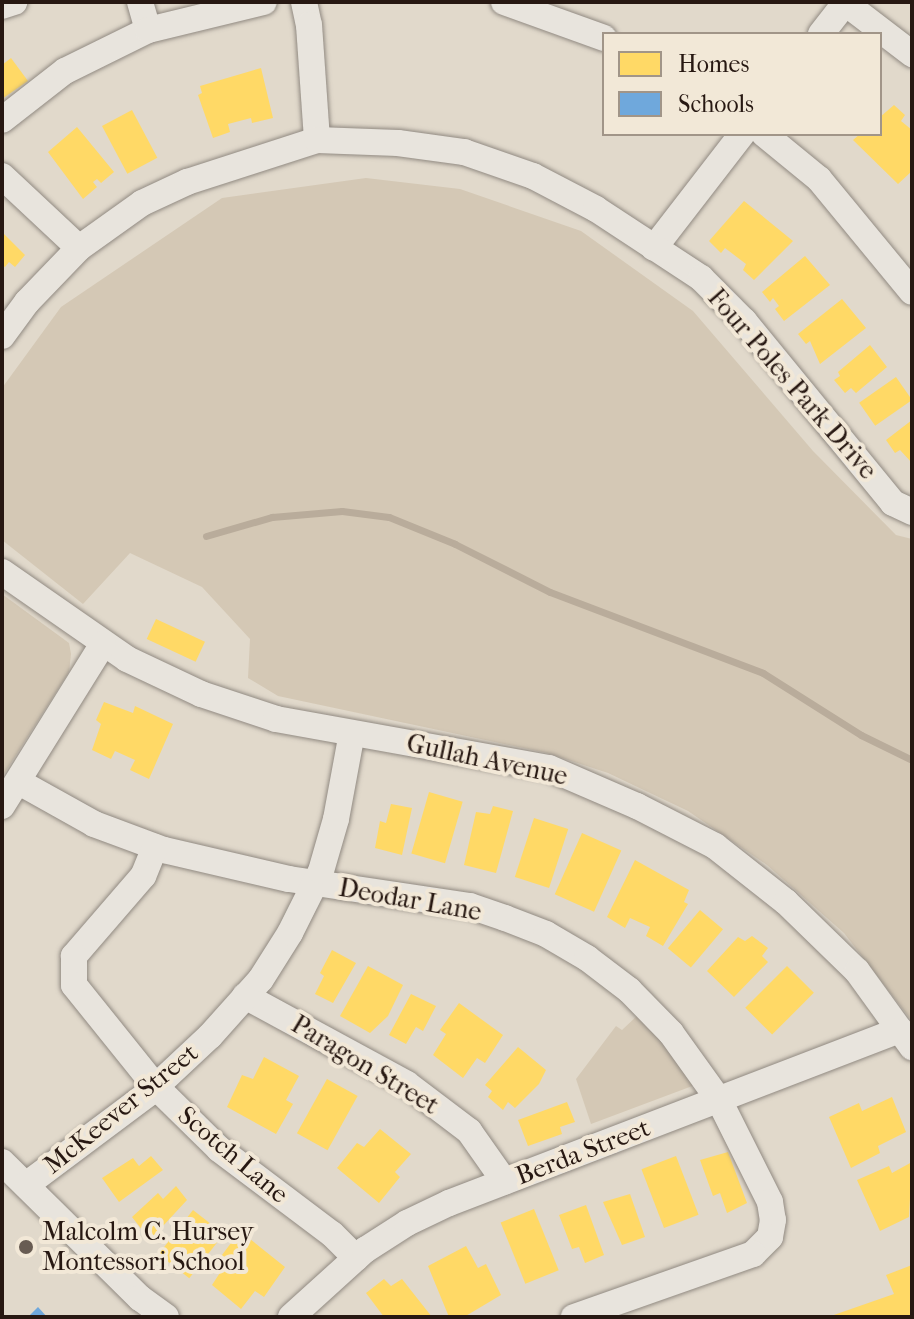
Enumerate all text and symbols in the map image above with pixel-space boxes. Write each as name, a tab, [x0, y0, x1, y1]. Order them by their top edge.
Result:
legend	[602, 32, 882, 136]
text: Homes	[678, 50, 749, 78]
text: Schools	[678, 90, 754, 118]
street label: Four Poles Park Drive	[701, 282, 883, 486]
street label: Gullah Avenue	[404, 728, 570, 792]
street label: Deodar Lane	[336, 872, 484, 928]
street label: Paragon Street	[286, 1009, 444, 1121]
street label: McKeever Street	[38, 1037, 204, 1181]
street label: Scotch Lane	[172, 1100, 294, 1210]
street label: Berda Street	[512, 1112, 654, 1192]
place label: Malcolm C. Hursey Montessori School	[42, 1216, 254, 1278]
marker: Malcolm C. Hursey Montessori School	[17, 1238, 35, 1256]

